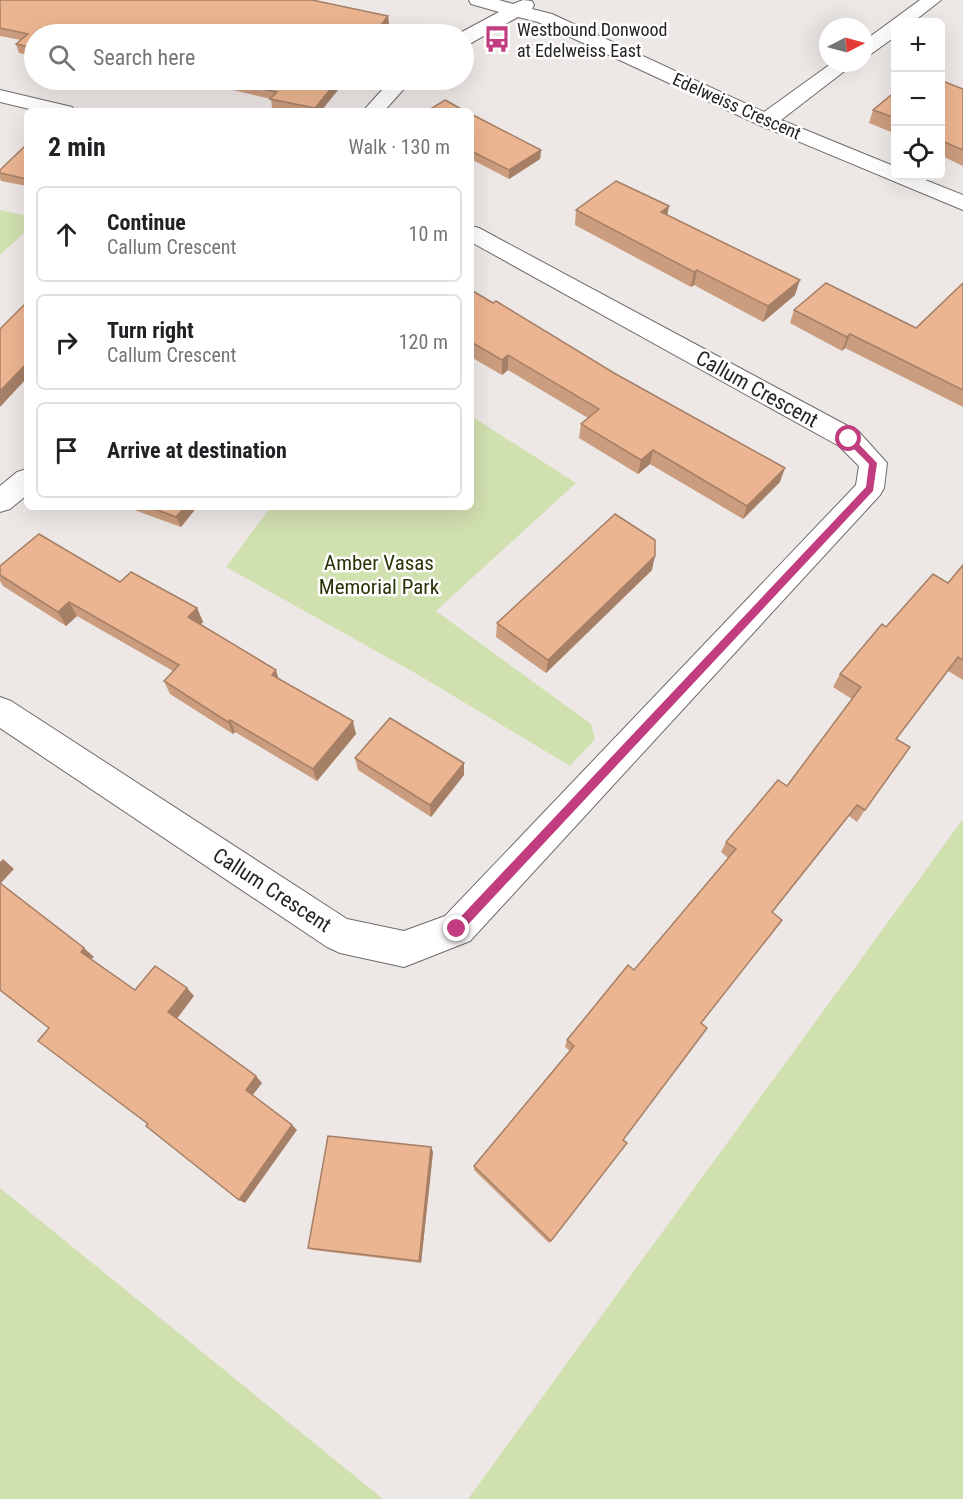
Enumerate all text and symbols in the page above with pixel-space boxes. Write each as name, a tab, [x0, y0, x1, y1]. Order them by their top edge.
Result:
north arrow	[819, 18, 873, 72]
map controls	[891, 18, 945, 180]
button: +	[891, 18, 945, 72]
place label: Westbound Donwood at Edelweiss East	[517, 19, 668, 61]
search box	[24, 24, 474, 90]
bus stop icon: Westbound Donwood at Edelweiss East	[482, 24, 512, 54]
icon: search	[45, 41, 78, 74]
text: Search here	[93, 45, 195, 70]
street label: Edelweiss Crescent	[670, 68, 804, 144]
button: −	[891, 72, 945, 126]
button: locate	[891, 126, 945, 180]
text: 2 min	[48, 132, 106, 162]
text: Walk · 130 m	[349, 135, 450, 159]
text: Continue	[107, 210, 186, 235]
icon: ahead	[50, 218, 83, 251]
text: 10 m	[409, 222, 448, 246]
text: Callum Crescent	[107, 235, 236, 259]
text: Turn right	[107, 318, 194, 343]
icon: right	[50, 326, 83, 359]
text: 120 m	[399, 330, 448, 354]
text: Callum Crescent	[107, 343, 236, 367]
street label: Callum Crescent	[692, 346, 822, 432]
route start	[835, 425, 861, 451]
icon: arrive	[50, 434, 83, 467]
text: Arrive at destination	[107, 438, 287, 463]
park label: Amber Vasas Memorial Park	[319, 551, 440, 599]
street label: Callum Crescent	[209, 843, 335, 937]
route end	[443, 915, 469, 941]

